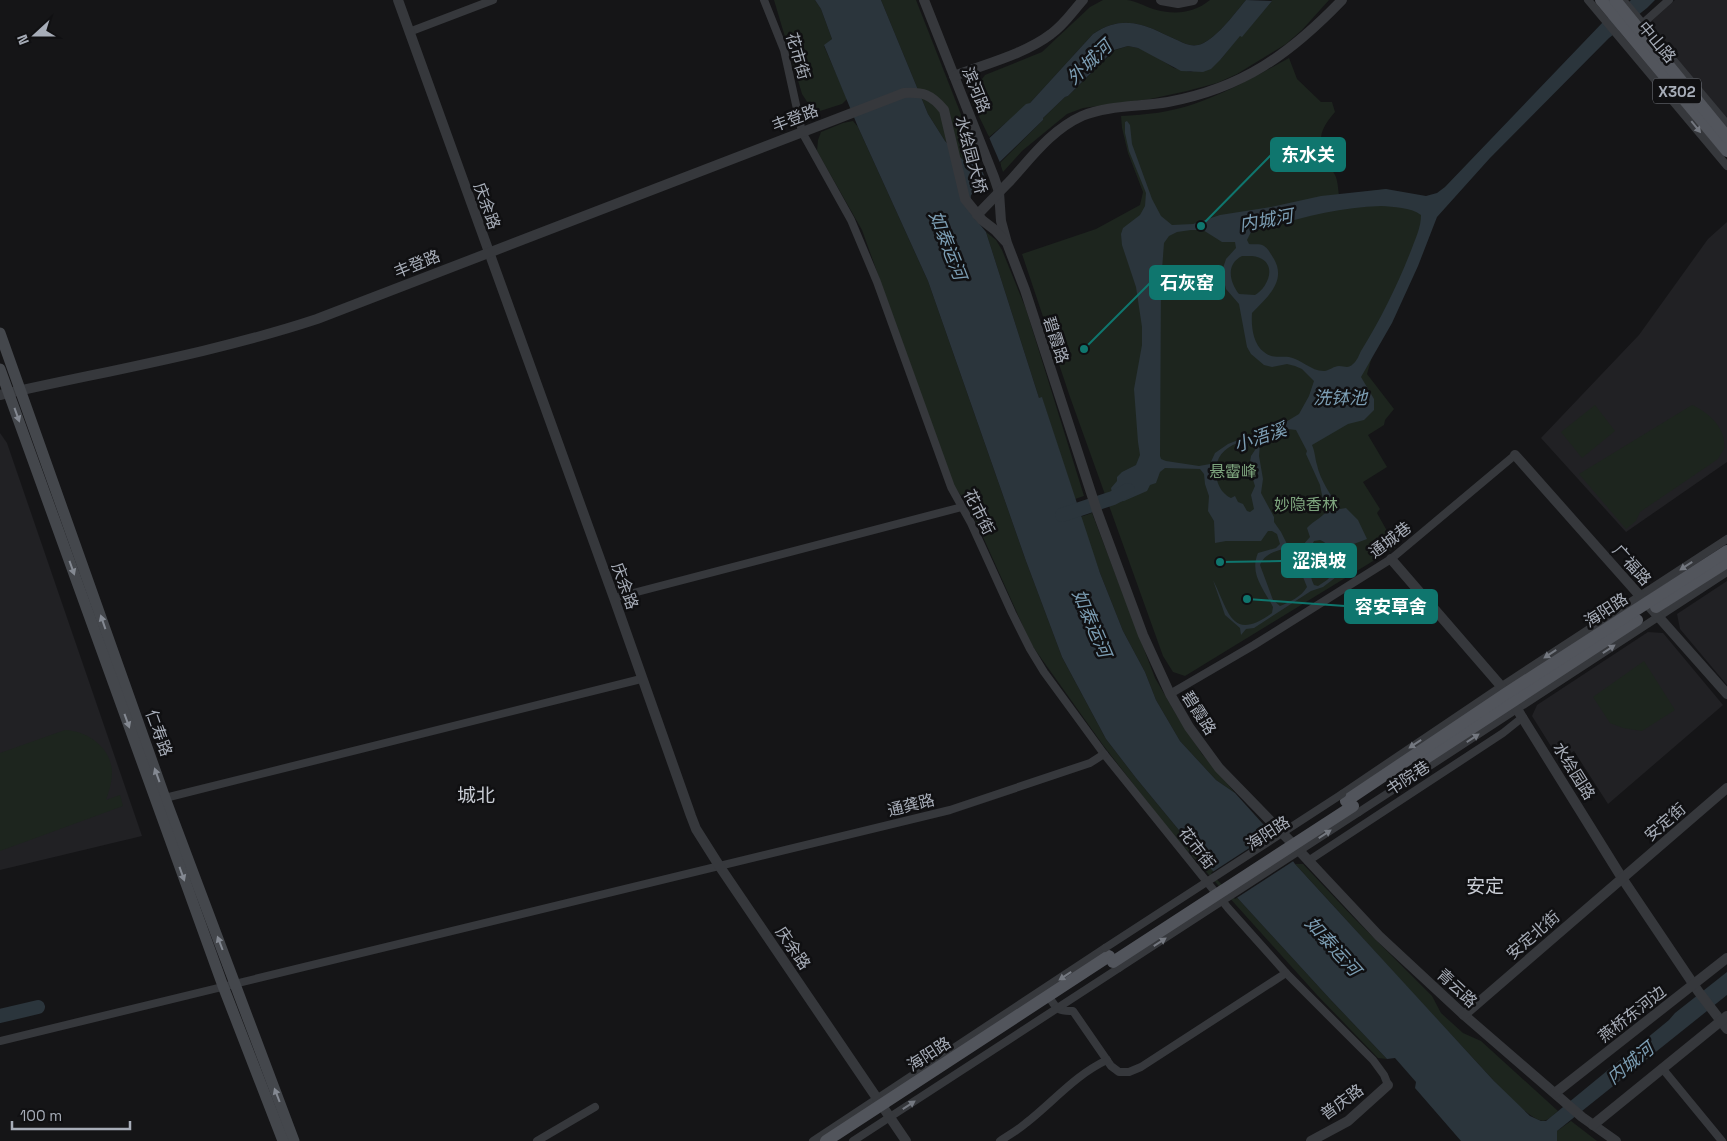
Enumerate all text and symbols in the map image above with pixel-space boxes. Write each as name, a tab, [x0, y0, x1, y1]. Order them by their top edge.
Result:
north arrow	[10, 10, 60, 60]
street label: 中山路	[1634, 17, 1680, 67]
street label: 花市街	[781, 30, 815, 82]
text: N	[13, 32, 33, 47]
water label: 外城河	[1062, 33, 1119, 89]
street label: 滨河路	[957, 64, 995, 116]
road number: X302	[1653, 78, 1701, 104]
street label: 丰登路	[769, 100, 821, 136]
street label: 水绘园大桥	[951, 114, 991, 196]
one-way arrow	[1690, 121, 1701, 134]
callout: 东水关	[1271, 138, 1345, 171]
text: 东水关	[1281, 143, 1335, 166]
street label: 庆余路	[469, 180, 505, 232]
water label: 内城河	[1237, 203, 1298, 236]
water label: 如泰运河	[924, 207, 973, 286]
street label: 丰登路	[391, 245, 443, 283]
callout: 石灰窑	[1150, 266, 1224, 299]
text: 石灰窑	[1160, 271, 1214, 294]
street label: 碧霞路	[1039, 314, 1073, 366]
water label: 洗钵池	[1313, 386, 1369, 409]
one-way arrow	[13, 408, 21, 423]
water label: 小浯溪	[1231, 417, 1291, 457]
park label: 悬霤峰	[1209, 461, 1257, 482]
street label: 花市街	[959, 486, 999, 538]
park label: 妙隐香林	[1274, 494, 1338, 515]
street label: 通城巷	[1365, 517, 1415, 563]
street label: 广福路	[1608, 540, 1656, 590]
callout: 涩浪坡	[1282, 544, 1356, 577]
text: 涩浪坡	[1292, 549, 1346, 572]
street label: 庆余路	[607, 560, 643, 612]
one-way arrow	[68, 561, 76, 576]
one-way arrow	[1680, 561, 1693, 570]
water label: 如泰运河	[1067, 585, 1118, 663]
street label: 海阳路	[1580, 588, 1632, 632]
callout: 容安草舍	[1345, 590, 1437, 623]
text: 容安草舍	[1355, 595, 1427, 618]
one-way arrow	[98, 614, 106, 629]
one-way arrow	[1602, 644, 1615, 654]
one-way arrow	[1544, 650, 1557, 659]
street label: 碧霞路	[1177, 687, 1221, 739]
street label: 仁寿路	[141, 707, 177, 759]
one-way arrow	[123, 714, 131, 729]
one-way arrow	[1466, 733, 1480, 743]
street label: 水绘园路	[1548, 738, 1600, 804]
one-way arrow	[1408, 740, 1422, 749]
street label: 书院巷	[1382, 756, 1434, 800]
one-way arrow	[153, 767, 160, 782]
district label: 城北	[457, 783, 495, 808]
street label: 通龚路	[885, 789, 937, 821]
street label: 安定街	[1640, 798, 1690, 846]
street label: 海阳路	[1242, 811, 1294, 855]
street label: 花市街	[1174, 823, 1220, 873]
one-way arrow	[1318, 829, 1332, 839]
one-way arrow	[178, 867, 186, 882]
district label: 安定	[1466, 874, 1504, 899]
street label: 安定北街	[1502, 906, 1564, 964]
water label: 如泰运河	[1300, 912, 1368, 983]
street label: 庆余路	[771, 922, 815, 974]
one-way arrow	[216, 936, 223, 951]
one-way arrow	[1153, 937, 1166, 947]
street label: 青云路	[1432, 964, 1482, 1012]
one-way arrow	[1058, 971, 1071, 981]
street label: 燕桥东河边	[1594, 981, 1670, 1047]
street label: 海阳路	[903, 1032, 955, 1076]
water label: 内城河	[1602, 1035, 1661, 1089]
street label: 普庆路	[1316, 1079, 1368, 1125]
one-way arrow	[273, 1088, 280, 1103]
scale bar	[12, 1098, 130, 1130]
one-way arrow	[902, 1100, 916, 1109]
text: 100 m	[20, 1106, 62, 1125]

